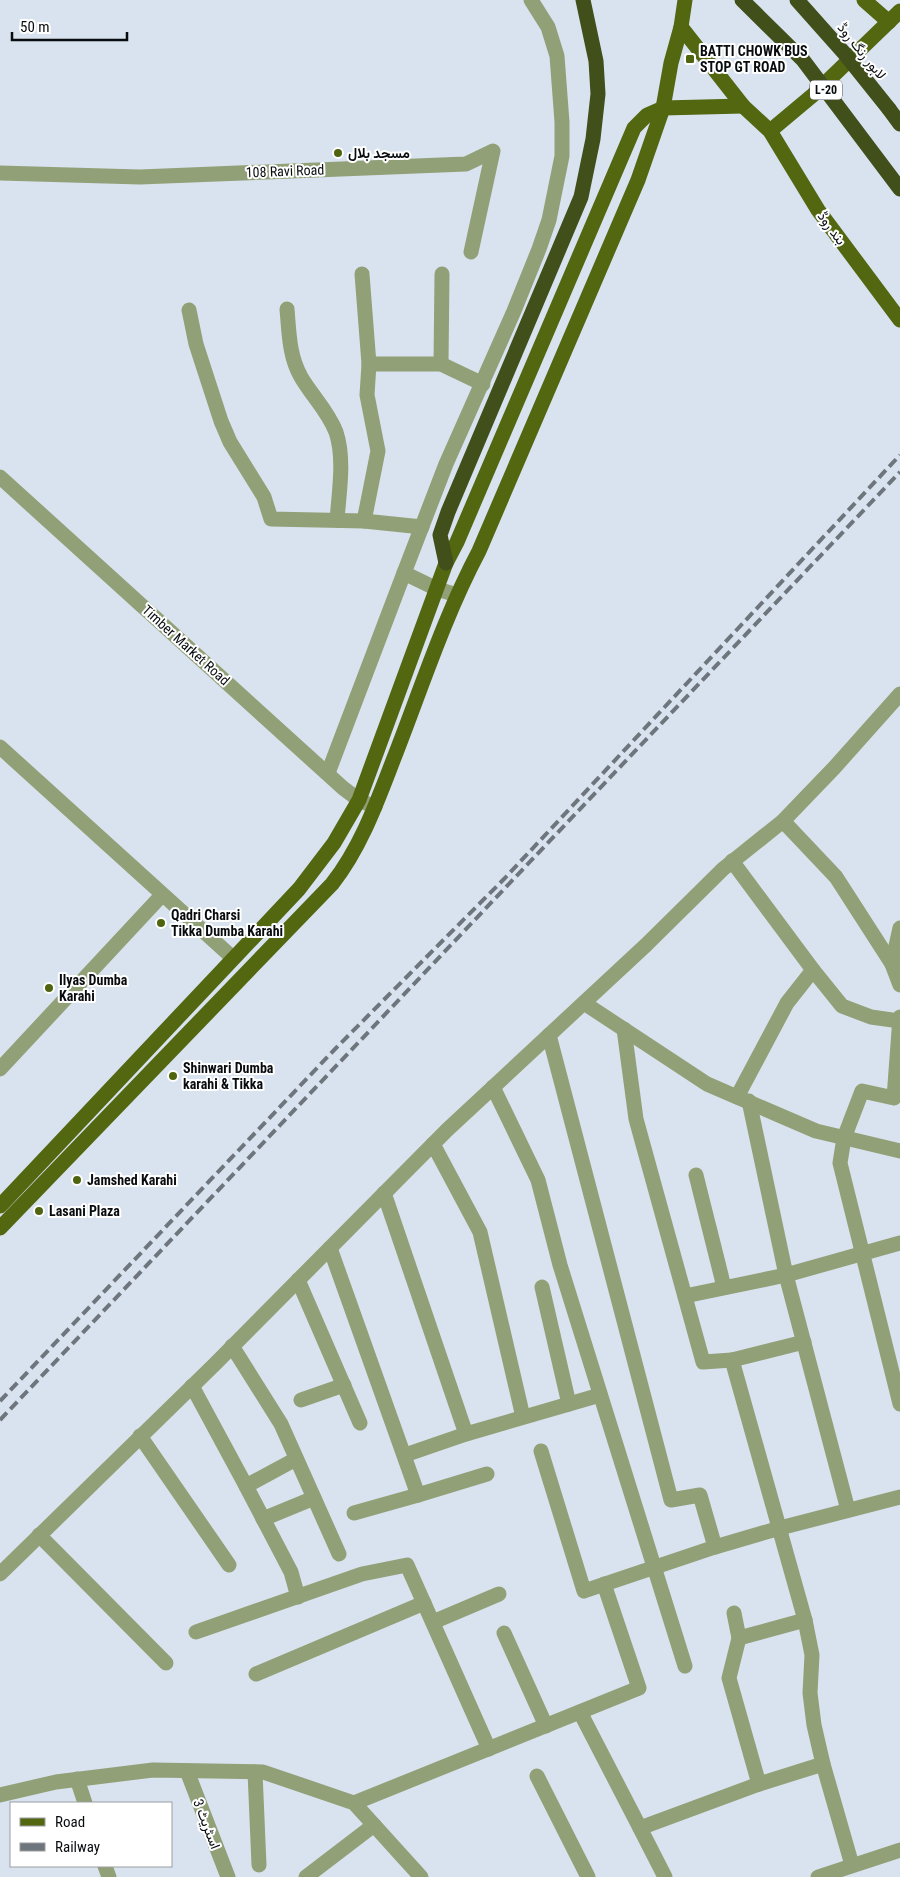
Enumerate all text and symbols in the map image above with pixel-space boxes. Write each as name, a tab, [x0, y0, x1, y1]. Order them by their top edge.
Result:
scale bar	[12, 10, 128, 42]
text: 50 m	[20, 18, 50, 36]
street label: لاہور رنگ روڈ	[833, 20, 890, 84]
place label: BATTI CHOWK BUS STOP GT ROAD	[700, 43, 808, 75]
marker: BATTI CHOWK BUS STOP GT ROAD	[684, 53, 696, 65]
road number: L-20	[810, 80, 842, 100]
place label: مسجد بلال	[348, 145, 410, 162]
marker: مسجد بلال	[332, 147, 344, 159]
street label: 108 Ravi Road	[245, 162, 325, 180]
street label: بند روڈ	[814, 208, 849, 248]
street label: Timber Market Road	[139, 602, 233, 688]
place label: Qadri Charsi Tikka Dumba Karahi	[171, 907, 283, 939]
marker: Qadri Charsi Tikka Dumba Karahi	[155, 917, 167, 929]
place label: Ilyas Dumba Karahi	[59, 972, 128, 1004]
marker: Ilyas Dumba Karahi	[43, 982, 55, 994]
place label: Shinwari Dumba karahi & Tikka	[183, 1060, 274, 1092]
marker: Shinwari Dumba karahi & Tikka	[167, 1070, 179, 1082]
place label: Jamshed Karahi	[87, 1172, 177, 1188]
marker: Jamshed Karahi	[71, 1174, 83, 1186]
place label: Lasani Plaza	[49, 1203, 120, 1219]
marker: Lasani Plaza	[33, 1205, 45, 1217]
street label: اسٹریٹ 3	[189, 1797, 224, 1851]
legend	[10, 1802, 172, 1867]
text: Road	[55, 1813, 85, 1831]
text: Railway	[55, 1838, 100, 1856]

